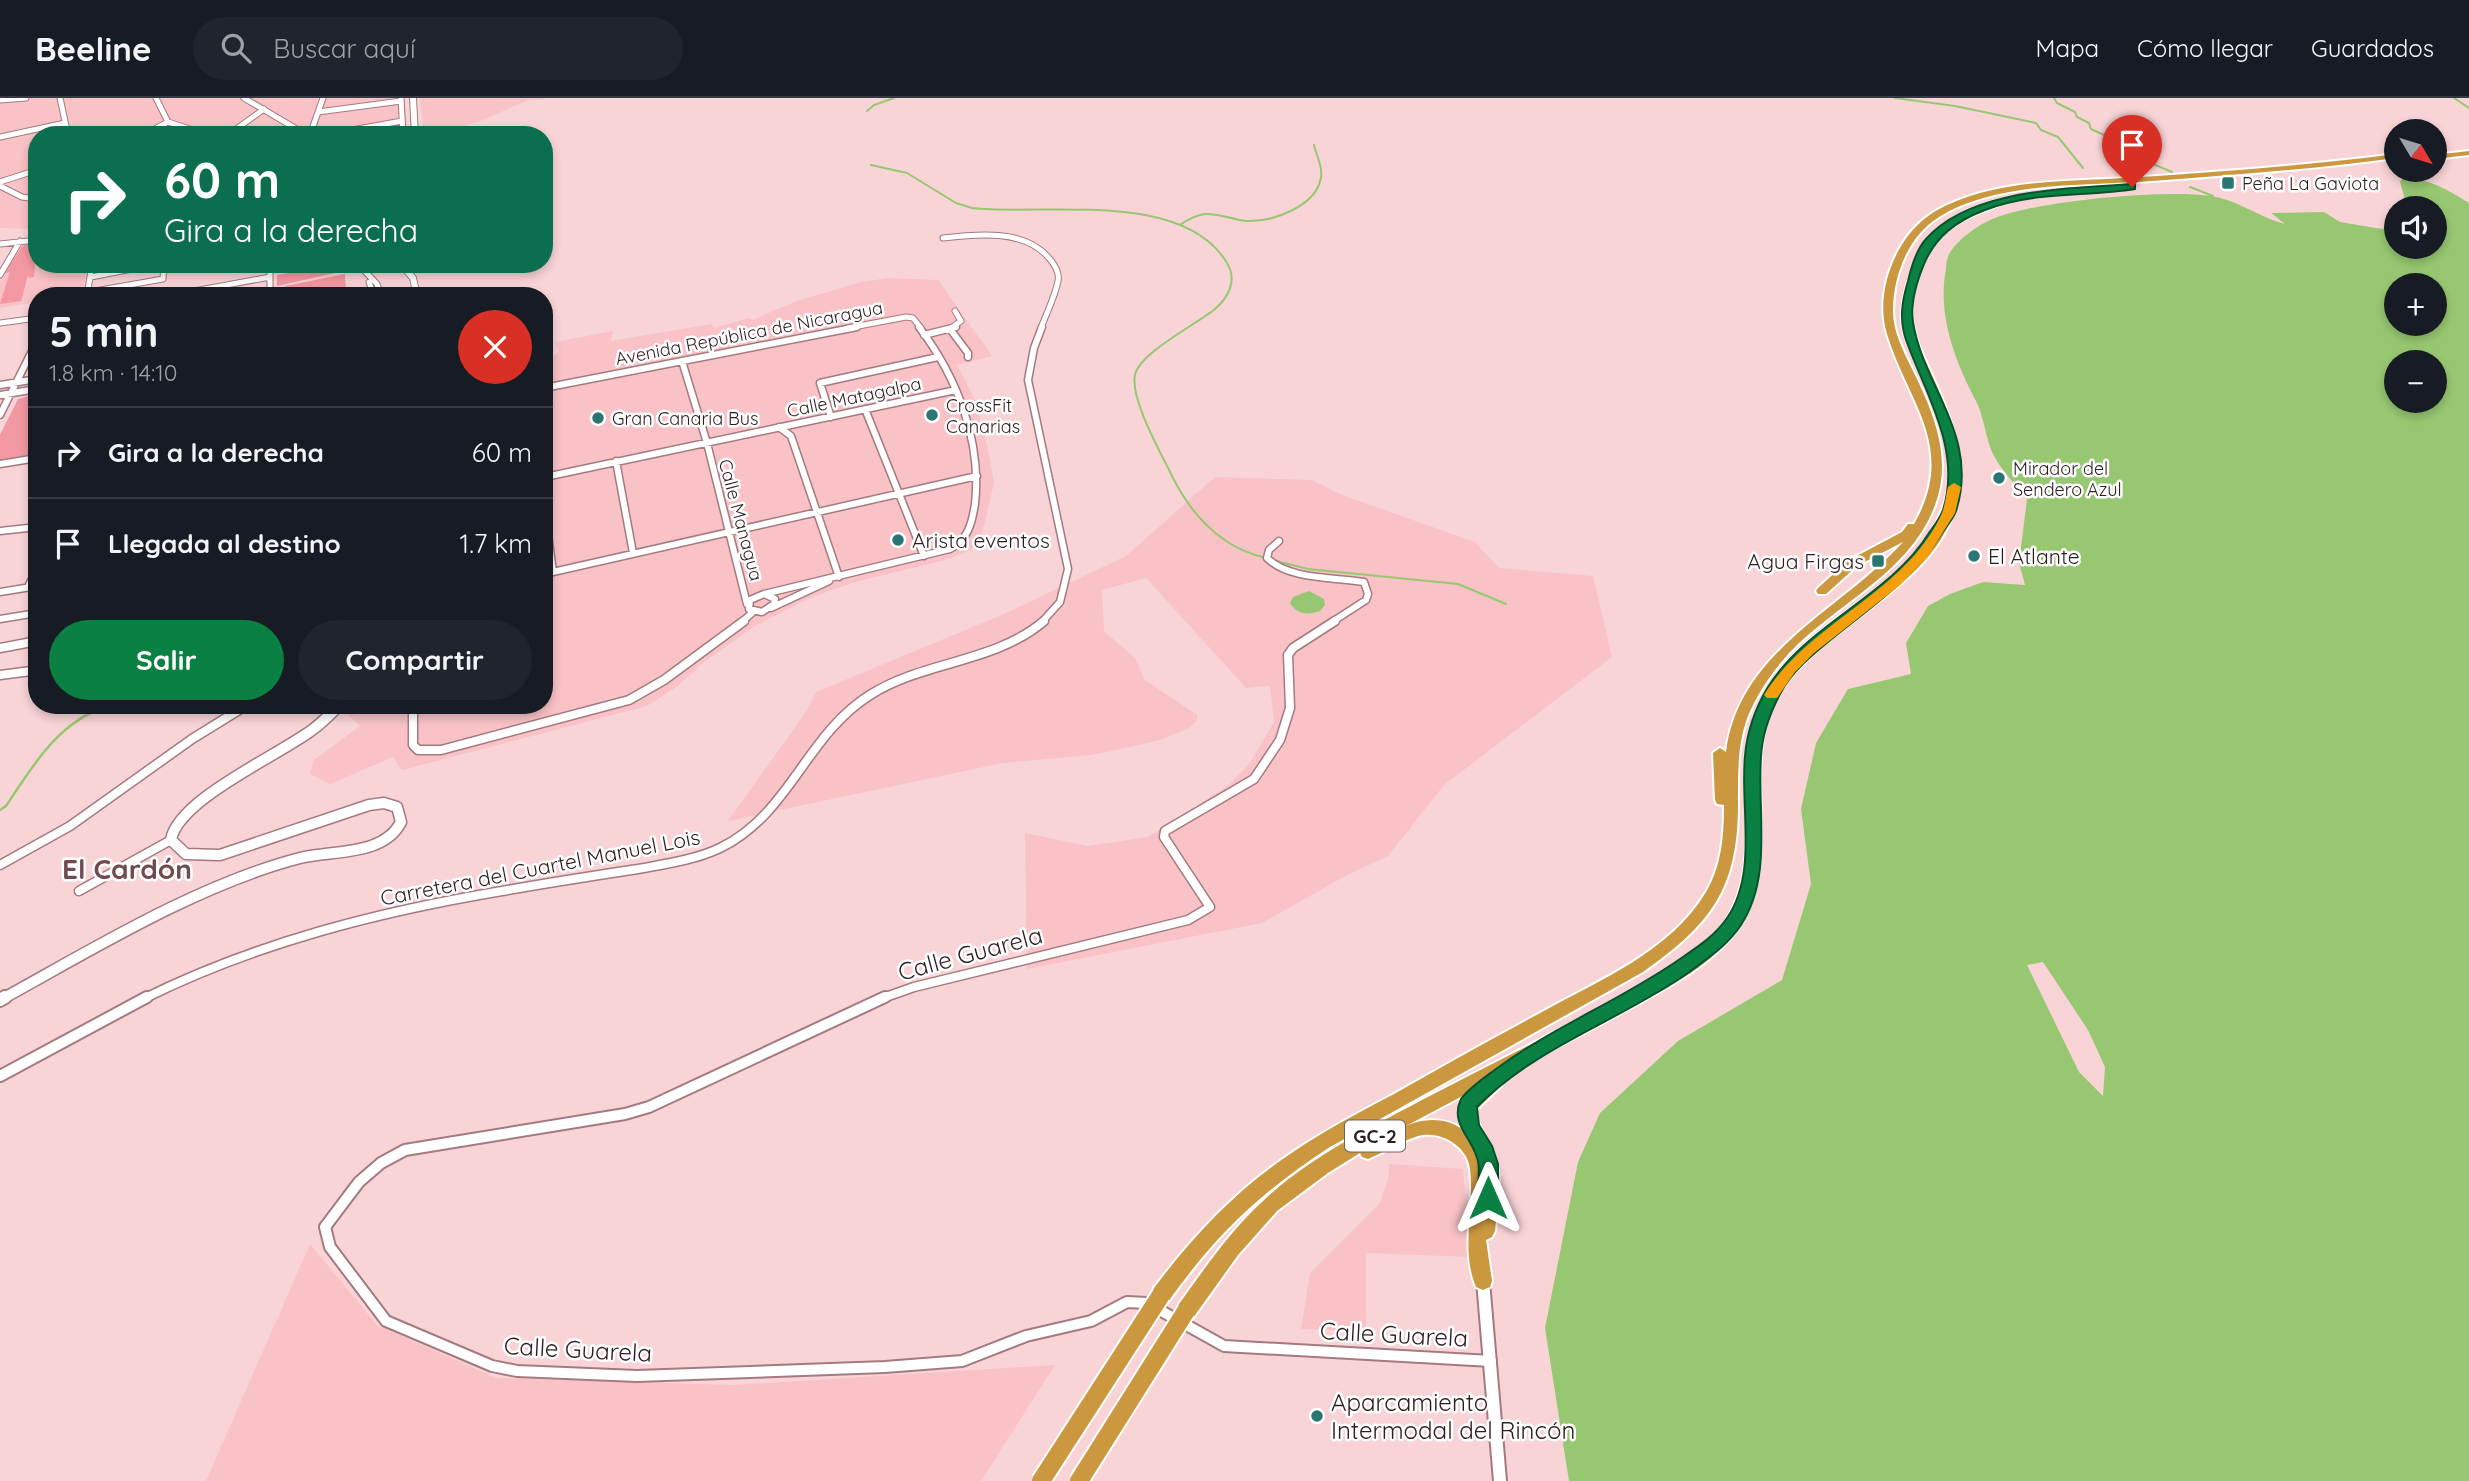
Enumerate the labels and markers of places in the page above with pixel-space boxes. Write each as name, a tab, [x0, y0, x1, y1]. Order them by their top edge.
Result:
pin	[2102, 115, 2162, 187]
place label: Peña La Gaviota	[2242, 172, 2379, 195]
marker: Peña La Gaviota	[2220, 175, 2236, 191]
place label: CrossFit Canarias	[946, 394, 1020, 438]
place label: Gran Canaria Bus	[612, 407, 758, 430]
marker: CrossFit Canarias	[924, 407, 940, 423]
marker: Gran Canaria Bus	[590, 410, 606, 426]
place label: Mirador del Sendero Azul	[2013, 457, 2122, 501]
marker: Mirador del Sendero Azul	[1991, 470, 2007, 486]
place label: Arista eventos	[912, 527, 1050, 553]
marker: Arista eventos	[890, 532, 906, 548]
place label: El Atlante	[1988, 543, 2080, 569]
place label: Agua Firgas	[1747, 548, 1864, 574]
marker: El Atlante	[1966, 548, 1982, 564]
marker: Agua Firgas	[1870, 553, 1886, 569]
place label: Aparcamiento Intermodal del Rincón	[1331, 1387, 1575, 1445]
marker: Aparcamiento Intermodal del Rincón	[1309, 1408, 1325, 1424]

